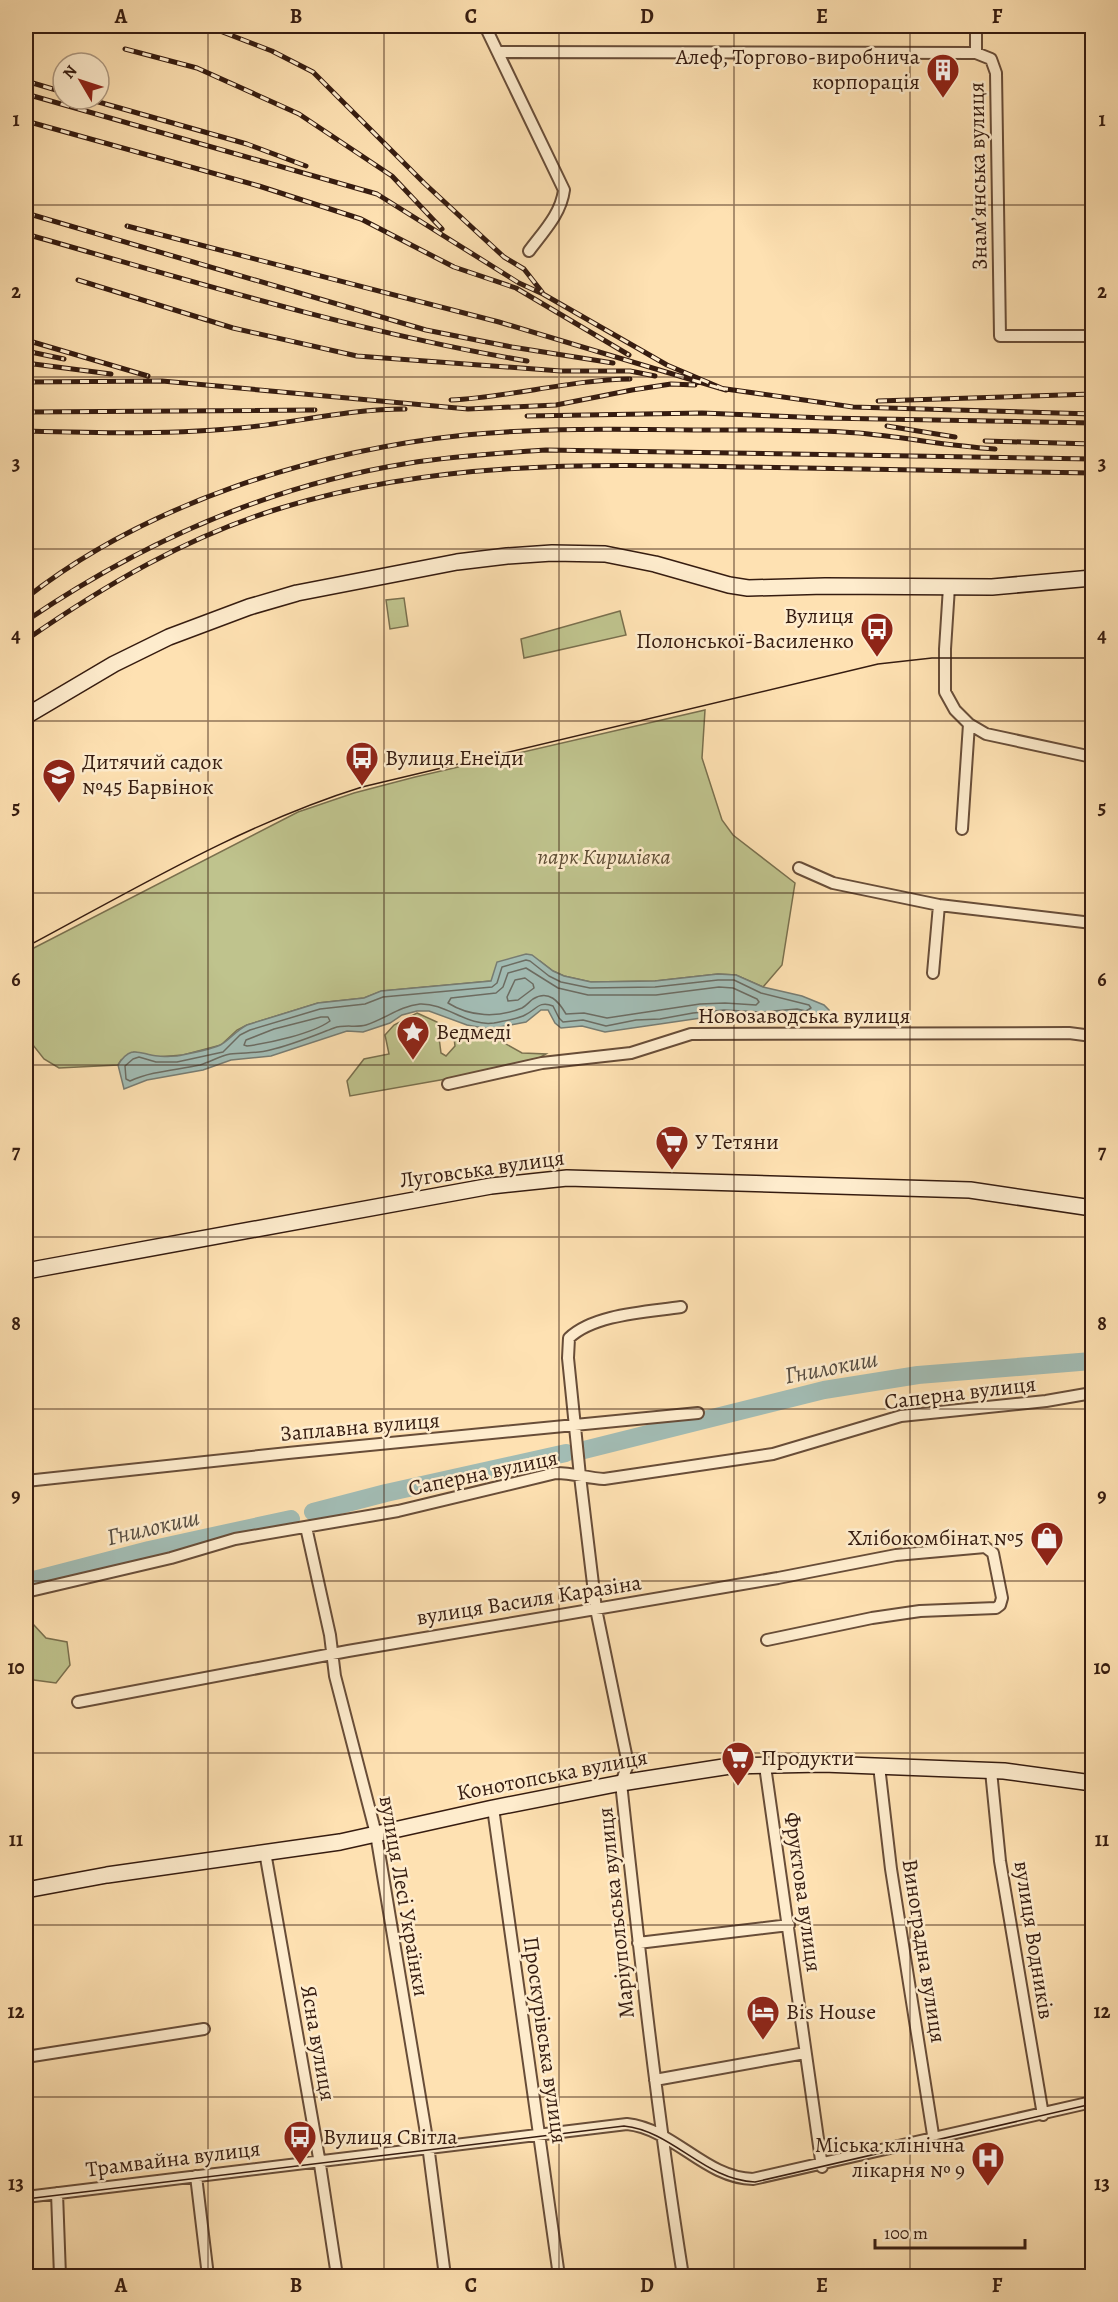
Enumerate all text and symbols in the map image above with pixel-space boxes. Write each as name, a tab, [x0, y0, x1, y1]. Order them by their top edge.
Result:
text: A	[114, 3, 128, 30]
text: B	[290, 3, 302, 30]
text: C	[465, 3, 477, 30]
text: D	[640, 3, 654, 30]
text: E	[816, 3, 828, 30]
text: F	[992, 3, 1003, 30]
place label: Алеф, Торгово-виробнича корпорація	[675, 42, 921, 97]
north arrow	[51, 51, 111, 111]
building icon: Алеф, Торгово-виробнича корпорація	[925, 52, 961, 99]
text: N	[58, 60, 83, 84]
street label: Знамʼянська вулиця	[961, 82, 995, 270]
text: 1	[12, 106, 20, 133]
text: 1	[1098, 106, 1106, 133]
text: 2	[11, 278, 21, 305]
text: 2	[1097, 278, 1107, 305]
text: 3	[12, 450, 20, 477]
text: 3	[1098, 450, 1106, 477]
place label: Вулиця Полонської-Василенко	[636, 601, 854, 656]
bus stop icon: Вулиця Полонської-Василенко	[859, 611, 895, 658]
text: 4	[11, 622, 21, 649]
text: 4	[1097, 622, 1107, 649]
bus stop icon: Вулиця Енеїди	[344, 740, 380, 787]
place label: Вулиця Енеїди	[385, 743, 524, 773]
place label: Дитячий садок №45 Барвінок	[82, 747, 223, 802]
school or university icon: Дитячий садок №45 Барвінок	[41, 757, 77, 804]
text: 5	[12, 794, 20, 821]
text: 5	[1098, 794, 1106, 821]
park label: парк Кирилівка	[537, 842, 671, 872]
text: 6	[11, 966, 21, 993]
text: 6	[1097, 966, 1107, 993]
street label: Новозаводська вулиця	[698, 1001, 910, 1031]
place icon: Ведмеді	[395, 1014, 431, 1061]
place label: Ведмеді	[436, 1017, 512, 1047]
supermarket icon: У Тетяни	[654, 1124, 690, 1171]
place label: У Тетяни	[695, 1127, 779, 1157]
text: 7	[12, 1138, 21, 1165]
text: 7	[1098, 1138, 1107, 1165]
street label: Луговська вулиця	[398, 1143, 566, 1195]
text: 8	[11, 1310, 21, 1337]
text: 8	[1097, 1310, 1107, 1337]
water label: Гнилокиш	[782, 1342, 881, 1392]
street label: Саперна вулиця	[883, 1369, 1037, 1417]
street label: Заплавна вулиця	[279, 1405, 441, 1449]
street label: Саперна вулиця	[405, 1442, 561, 1504]
text: 9	[11, 1482, 21, 1509]
text: 9	[1097, 1482, 1107, 1509]
water label: Гнилокиш	[103, 1501, 203, 1553]
shop icon: Хлібокомбінат №5	[1029, 1520, 1065, 1567]
place label: Хлібокомбінат №5	[848, 1523, 1024, 1553]
street label: вулиця Василя Каразіна	[414, 1567, 644, 1633]
text: 10	[7, 1654, 25, 1681]
text: 10	[1093, 1654, 1111, 1681]
supermarket icon: Продукти	[720, 1740, 756, 1787]
street label: Конотопська вулиця	[454, 1742, 650, 1808]
place label: Продукти	[761, 1743, 854, 1773]
street label: вулиця Лесі Українки	[372, 1793, 436, 1999]
street label: Маріупольська вулиця	[590, 1806, 642, 2020]
street label: Фруктова вулиця	[777, 1810, 829, 1974]
text: 11	[9, 1826, 23, 1853]
text: 11	[1095, 1826, 1109, 1853]
street label: Виноградна вулиця	[895, 1857, 953, 2045]
street label: вулиця Водників	[1007, 1859, 1061, 2021]
street label: Проскурівська вулиця	[516, 1934, 574, 2146]
street label: Ясна вулиця	[293, 1983, 343, 2103]
hotel icon: Bis House	[745, 1994, 781, 2041]
place label: Bis House	[786, 1997, 876, 2027]
text: 12	[8, 1998, 25, 2025]
text: 12	[1094, 1998, 1111, 2025]
bus stop icon: Вулиця Світла	[282, 2119, 318, 2166]
place label: Вулиця Світла	[323, 2122, 459, 2152]
place label: Міська клінічна лікарня № 9	[815, 2130, 966, 2185]
street label: Трамвайна вулиця	[84, 2133, 262, 2185]
hospital icon: Міська клінічна лікарня № 9	[970, 2140, 1006, 2187]
text: 13	[8, 2170, 24, 2197]
text: 13	[1094, 2170, 1110, 2197]
scale bar	[875, 2212, 1025, 2250]
text: 100 m	[884, 2221, 928, 2245]
text: A	[114, 2272, 128, 2299]
text: B	[290, 2272, 302, 2299]
text: C	[465, 2272, 477, 2299]
text: D	[640, 2272, 654, 2299]
text: E	[816, 2272, 828, 2299]
text: F	[992, 2272, 1003, 2299]

